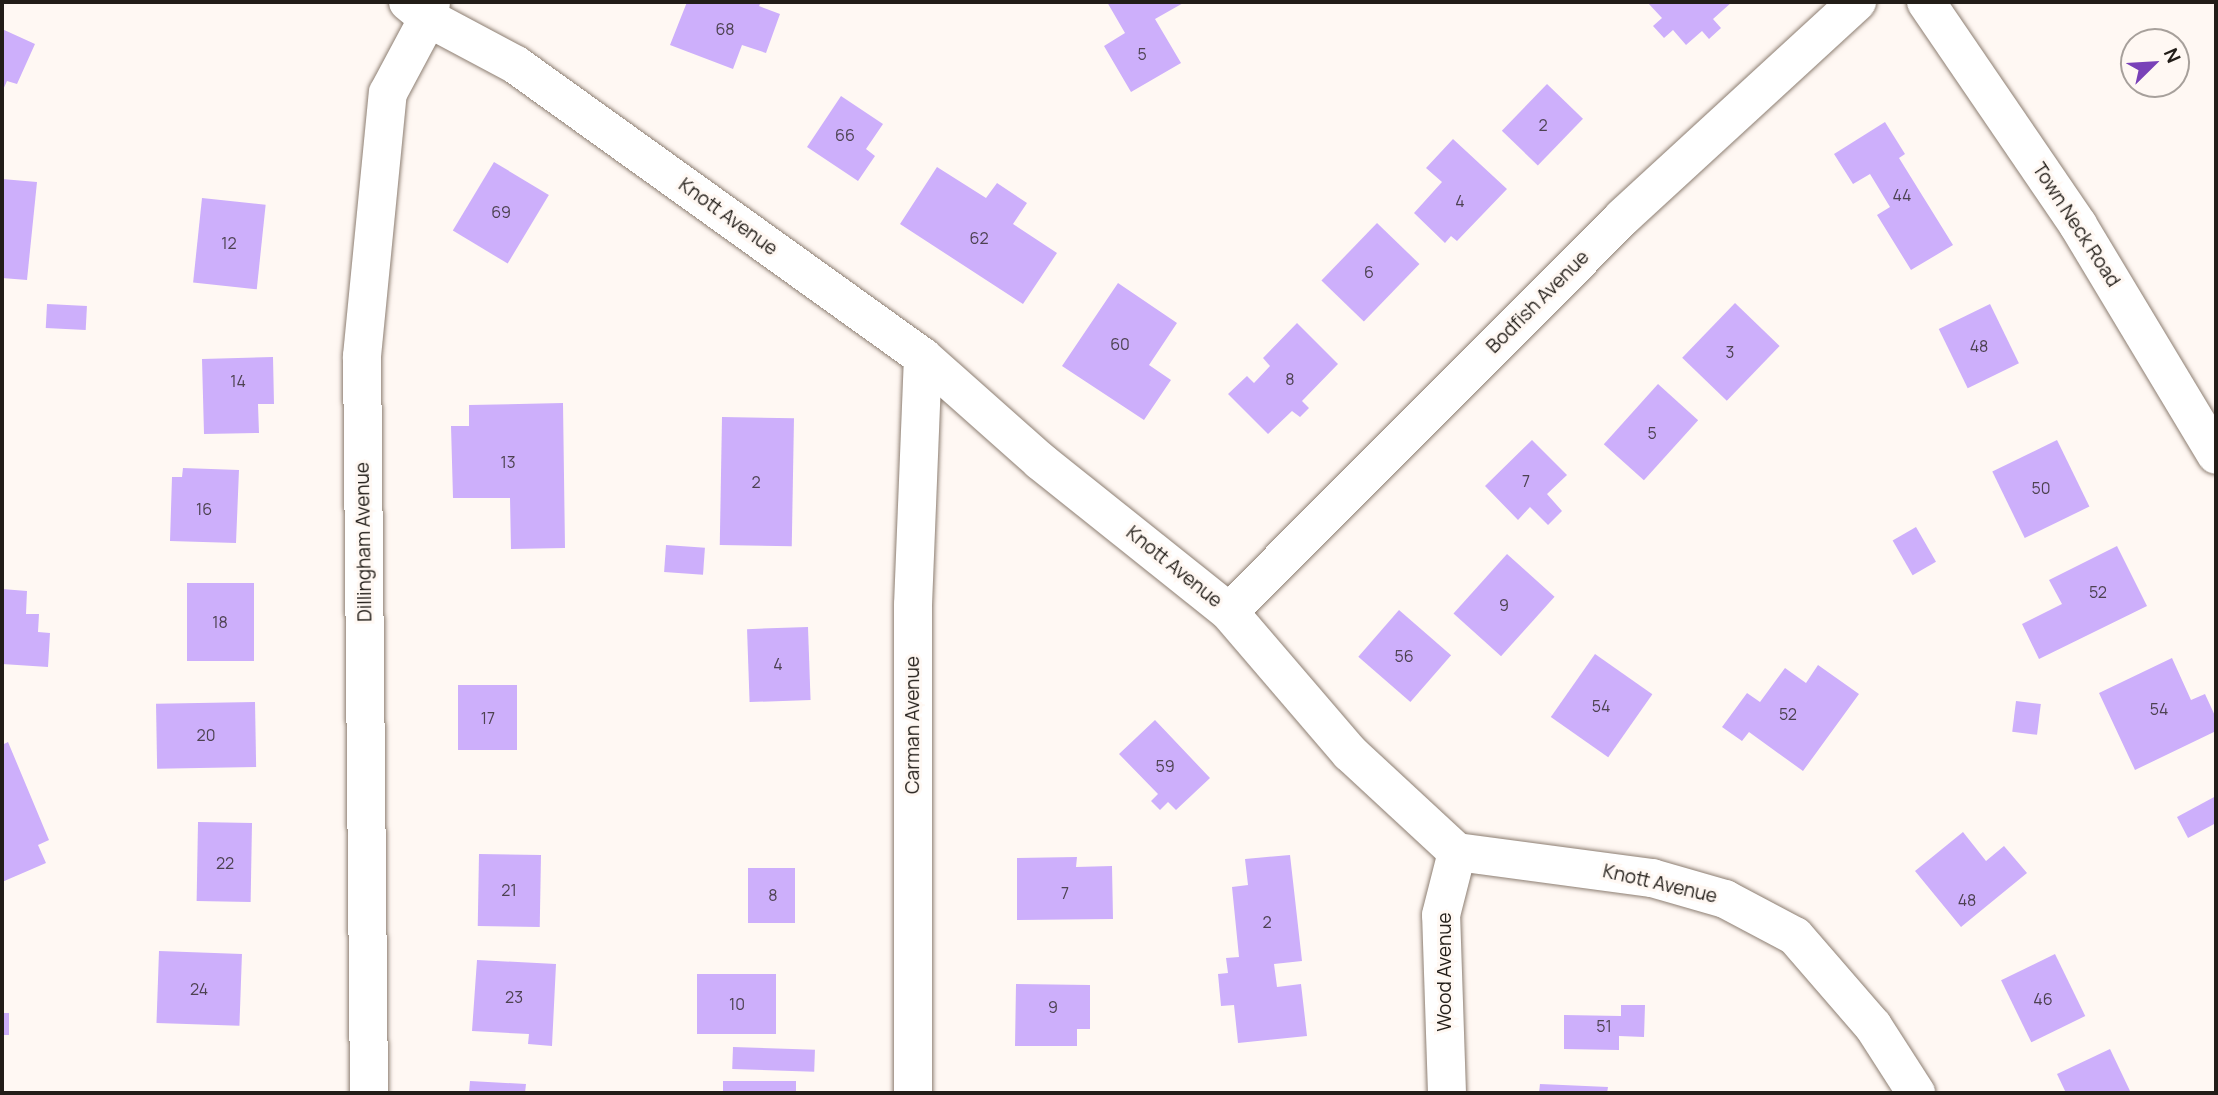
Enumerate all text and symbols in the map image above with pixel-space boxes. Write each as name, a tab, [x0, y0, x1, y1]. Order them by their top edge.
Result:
house number: 68	[715, 19, 735, 39]
north arrow	[2120, 28, 2190, 98]
house number: 5	[1137, 44, 1147, 64]
text: N	[2158, 44, 2187, 67]
house number: 2	[1538, 115, 1548, 135]
house number: 66	[835, 125, 855, 145]
street label: Town Neck Road	[2027, 159, 2125, 291]
street label: Knott Avenue	[674, 173, 782, 261]
house number: 44	[1892, 185, 1912, 205]
house number: 4	[1455, 191, 1465, 211]
house number: 69	[491, 202, 511, 222]
house number: 62	[969, 228, 989, 248]
house number: 12	[221, 233, 237, 253]
street label: Bodfish Avenue	[1482, 246, 1594, 358]
house number: 6	[1364, 262, 1374, 282]
house number: 60	[1110, 334, 1130, 354]
house number: 48	[1970, 336, 1988, 356]
house number: 3	[1726, 342, 1734, 362]
house number: 8	[1285, 369, 1295, 389]
house number: 14	[230, 371, 246, 391]
house number: 5	[1647, 423, 1657, 443]
house number: 13	[500, 452, 516, 472]
street label: Dillingham Avenue	[351, 462, 377, 622]
house number: 7	[1522, 471, 1530, 491]
house number: 2	[751, 472, 761, 492]
house number: 50	[2032, 478, 2050, 498]
house number: 16	[196, 499, 212, 519]
street label: Knott Avenue	[1121, 521, 1227, 613]
house number: 52	[2089, 582, 2107, 602]
house number: 9	[1499, 595, 1509, 615]
house number: 18	[212, 612, 228, 632]
house number: 56	[1394, 646, 1414, 666]
house number: 4	[773, 654, 783, 674]
street label: Carman Avenue	[902, 656, 924, 794]
house number: 54	[1592, 696, 1610, 716]
house number: 54	[2150, 699, 2168, 719]
house number: 52	[1779, 704, 1797, 724]
house number: 17	[481, 708, 495, 728]
house number: 20	[197, 725, 215, 745]
house number: 59	[1155, 756, 1175, 776]
house number: 22	[216, 853, 234, 873]
street label: Knott Avenue	[1601, 860, 1719, 908]
house number: 21	[501, 880, 517, 900]
house number: 7	[1061, 883, 1069, 903]
house number: 8	[768, 885, 778, 905]
house number: 48	[1958, 890, 1976, 910]
house number: 2	[1262, 912, 1272, 932]
street label: Wood Avenue	[1434, 912, 1456, 1032]
house number: 24	[190, 979, 208, 999]
house number: 23	[505, 987, 523, 1007]
house number: 46	[2033, 989, 2053, 1009]
house number: 10	[729, 994, 745, 1014]
house number: 9	[1048, 997, 1058, 1017]
house number: 51	[1596, 1016, 1612, 1036]

